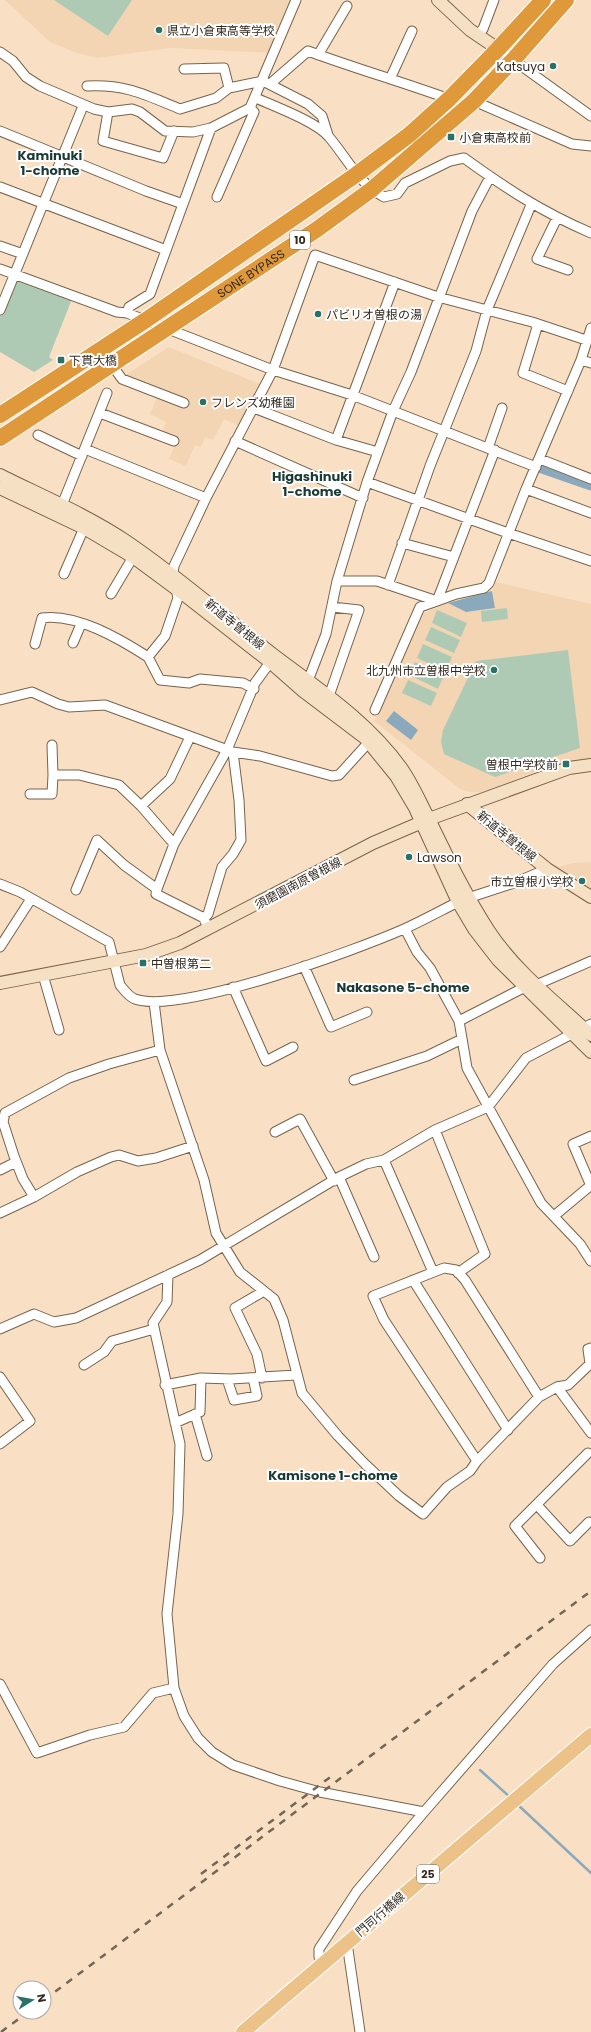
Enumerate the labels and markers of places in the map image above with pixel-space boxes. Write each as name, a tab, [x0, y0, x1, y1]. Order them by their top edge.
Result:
place label: 県立小倉東高等学校	[167, 22, 275, 39]
marker: 県立小倉東高等学校	[154, 25, 164, 35]
place label: Katsuya	[497, 58, 545, 75]
marker: Katsuya	[548, 61, 558, 71]
place label: 小倉東高校前	[459, 129, 531, 146]
marker: 小倉東高校前	[446, 132, 456, 142]
place label: パビリオ曽根の湯	[326, 306, 422, 323]
marker: パビリオ曽根の湯	[313, 309, 323, 319]
place label: 下貫大橋	[69, 352, 117, 369]
marker: 下貫大橋	[56, 355, 66, 365]
place label: フレンズ幼稚園	[211, 394, 295, 411]
marker: フレンズ幼稚園	[198, 397, 208, 407]
place label: 北九州市立曽根中学校	[366, 662, 486, 679]
marker: 北九州市立曽根中学校	[489, 665, 499, 675]
place label: 曽根中学校前	[486, 756, 558, 773]
marker: 曽根中学校前	[561, 759, 571, 769]
place label: Lawson	[417, 849, 462, 866]
marker: Lawson	[404, 852, 414, 862]
place label: 市立曽根小学校	[490, 873, 574, 890]
marker: 市立曽根小学校	[577, 876, 587, 886]
place label: 中曽根第二	[151, 955, 211, 972]
marker: 中曽根第二	[138, 958, 148, 968]

